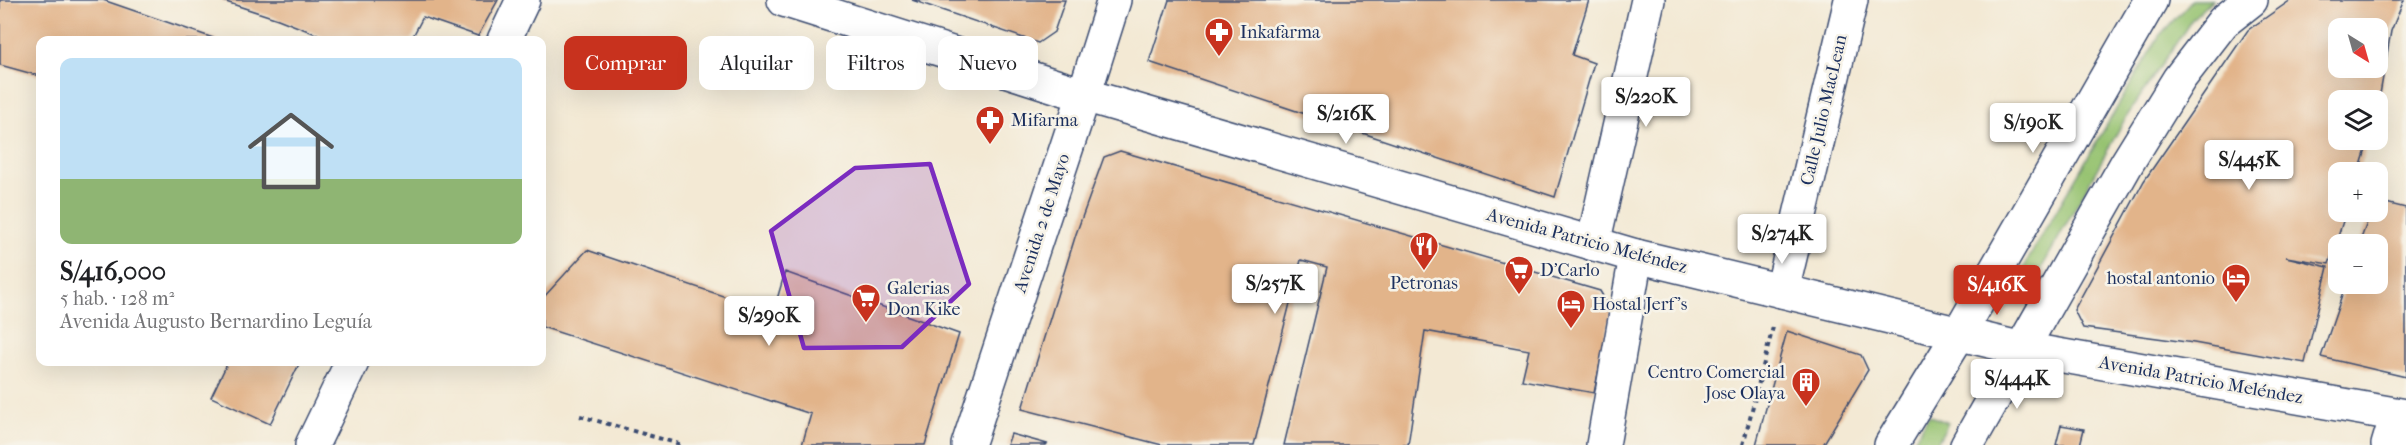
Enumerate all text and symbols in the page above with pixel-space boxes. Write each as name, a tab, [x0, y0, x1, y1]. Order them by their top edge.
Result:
pharmacy icon: Inkafarma	[1203, 16, 1235, 58]
north arrow	[2328, 18, 2388, 78]
map controls	[2328, 18, 2388, 294]
place label: Inkafarma	[1240, 22, 1321, 43]
street label: Calle Julio MacLean	[1796, 32, 1852, 187]
chip: Comprar	[564, 36, 687, 90]
chip: Alquilar	[699, 36, 814, 90]
chip: Filtros	[826, 36, 926, 90]
chip: Nuevo	[938, 36, 1038, 90]
pin: S/220K	[1597, 77, 1695, 128]
text: S/220K	[1615, 85, 1677, 108]
button: layers	[2328, 90, 2388, 150]
pin: S/216K	[1297, 94, 1395, 145]
icon: home	[237, 97, 345, 205]
text: S/216K	[1317, 102, 1375, 125]
pin: S/190K	[1984, 103, 2082, 154]
pharmacy icon: Mifarma	[974, 104, 1006, 146]
place label: Mifarma	[1011, 110, 1079, 131]
text: S/190K	[2004, 111, 2062, 134]
pin: S/445K	[2200, 140, 2298, 191]
text: S/445K	[2218, 148, 2280, 171]
street label: Avenida 2 de Mayo	[1009, 151, 1074, 296]
button: +	[2328, 162, 2388, 222]
street label: Avenida Patricio Meléndez	[1483, 204, 1690, 278]
pin: S/274K	[1733, 214, 1831, 265]
text: S/274K	[1752, 222, 1812, 245]
restaurant icon: Petronas	[1408, 230, 1440, 272]
button: −	[2328, 234, 2388, 294]
supermarket icon: D'Carlo	[1503, 254, 1535, 296]
text: S/416,000	[60, 256, 166, 287]
place label: D'Carlo	[1540, 260, 1600, 281]
hotel icon: hostal antonio	[2220, 262, 2252, 304]
pin: S/257K	[1226, 264, 1324, 315]
pin: S/416K	[1948, 265, 2046, 316]
place label: hostal antonio	[2107, 268, 2215, 289]
text: S/257K	[1246, 272, 1304, 295]
place label: Petronas	[1390, 273, 1458, 294]
text: S/416K	[1968, 273, 2026, 296]
place label: Galerias Don Kike	[887, 278, 960, 320]
supermarket icon: Galerias Don Kike	[850, 282, 882, 324]
text: 5 hab. · 128 m²	[60, 287, 174, 310]
hotel icon: Hostal Jerf's	[1555, 288, 1587, 330]
place label: Hostal Jerf's	[1592, 294, 1688, 315]
pin: S/290K	[720, 296, 818, 347]
text: S/290K	[738, 304, 800, 327]
text: Avenida Augusto Bernardino Leguía	[60, 310, 372, 333]
street label: Avenida Patricio Meléndez	[2096, 352, 2305, 408]
pin: S/444K	[1968, 359, 2066, 410]
place label: Centro Comercial Jose Olaya	[1648, 362, 1786, 404]
building icon: Centro Comercial Jose Olaya	[1790, 366, 1822, 408]
text: S/444K	[1985, 367, 2049, 390]

